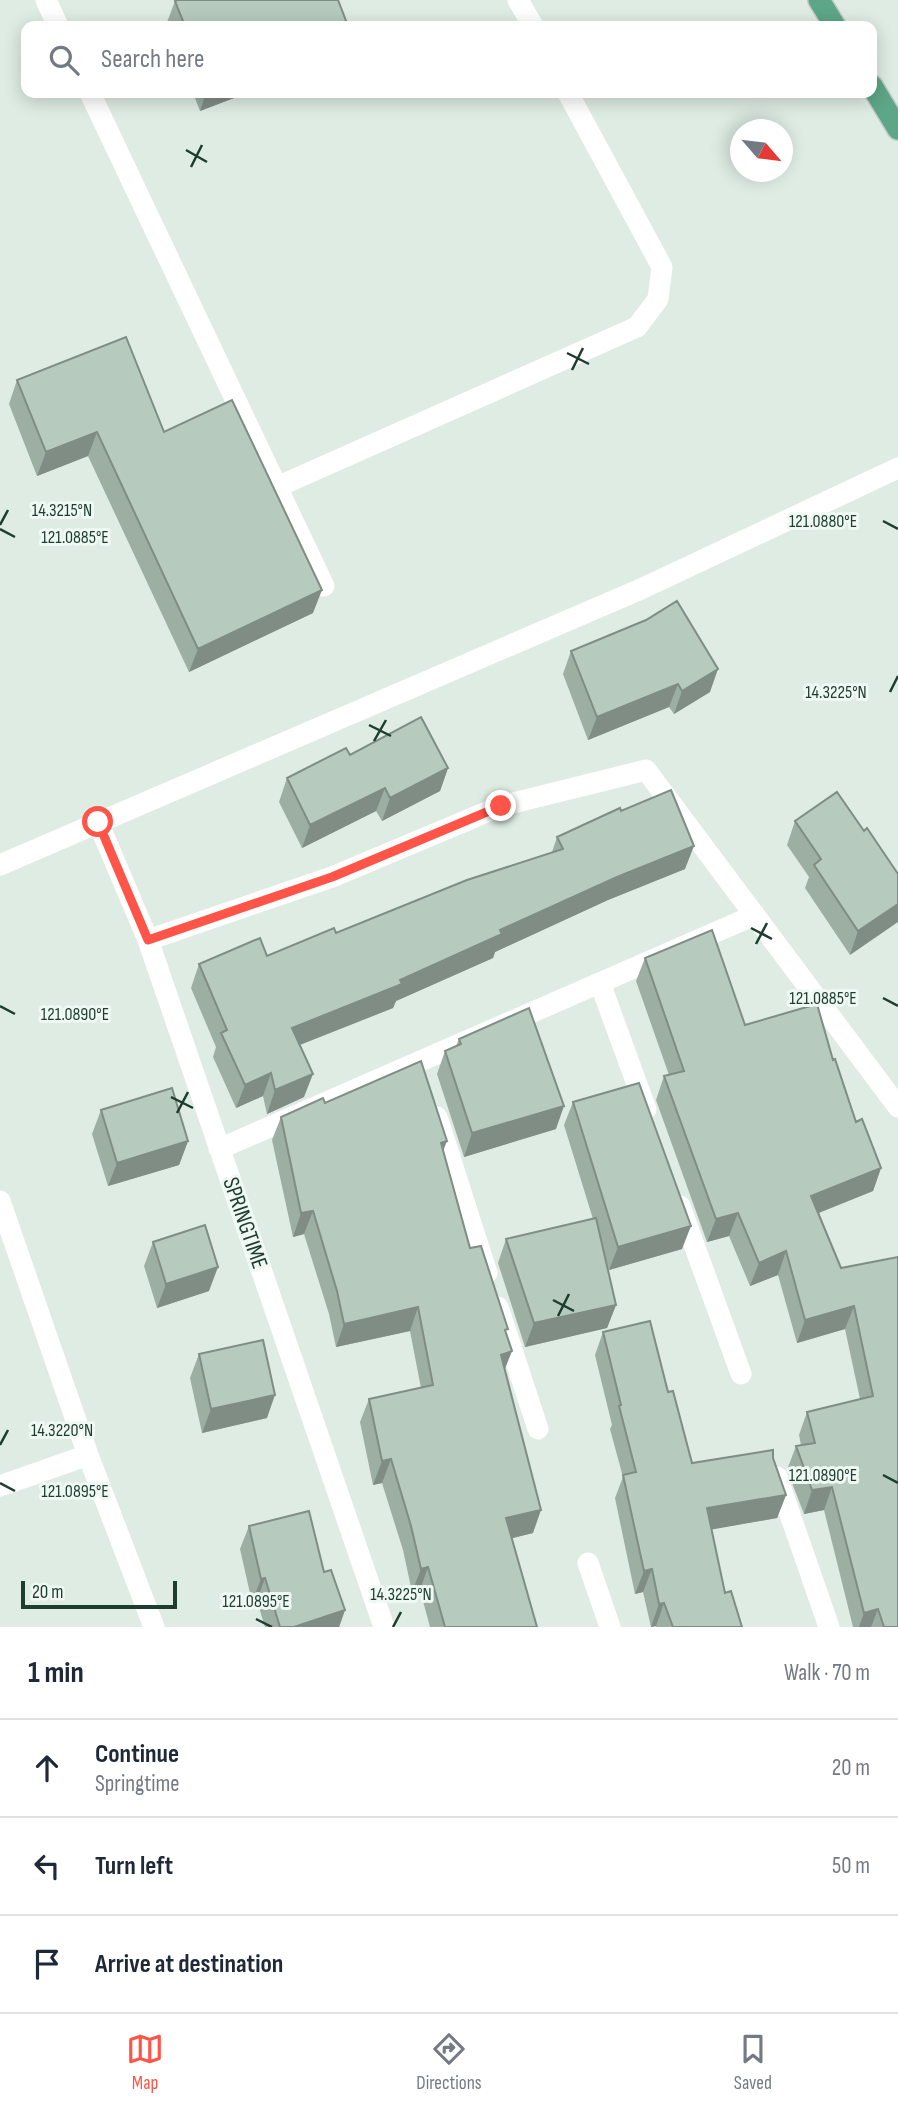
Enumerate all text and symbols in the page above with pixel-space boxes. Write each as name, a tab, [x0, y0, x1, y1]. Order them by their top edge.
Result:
search box	[21, 21, 877, 98]
icon: search	[45, 41, 83, 79]
text: Search here	[101, 44, 204, 75]
north arrow	[730, 119, 793, 182]
text: 14.3215°N	[32, 500, 92, 521]
text: 121.0880°E	[789, 511, 857, 532]
text: 121.0885°E	[41, 527, 109, 548]
text: 14.3225°N	[805, 682, 867, 703]
route end	[485, 790, 516, 821]
route start	[82, 806, 113, 837]
text: 121.0885°E	[789, 988, 857, 1009]
text: 121.0890°E	[41, 1004, 109, 1025]
street label: SPRINGTIME	[216, 1174, 274, 1272]
text: 14.3220°N	[31, 1420, 93, 1441]
text: 121.0890°E	[789, 1465, 857, 1486]
text: 121.0895°E	[41, 1481, 109, 1502]
scale bar	[21, 1578, 177, 1610]
text: 20 m	[32, 1581, 64, 1604]
text: 14.3225°N	[370, 1584, 432, 1605]
text: 121.0895°E	[222, 1591, 290, 1612]
text: 1 min	[28, 1655, 84, 1691]
text: Walk · 70 m	[784, 1659, 870, 1687]
text: Continue	[95, 1739, 179, 1770]
icon: ahead	[28, 1749, 66, 1787]
text: 20 m	[832, 1754, 870, 1782]
text: Springtime	[95, 1770, 179, 1798]
icon: left	[28, 1847, 66, 1885]
text: Turn left	[95, 1851, 173, 1882]
text: 50 m	[832, 1852, 870, 1880]
icon: arrive	[28, 1945, 66, 1983]
text: Arrive at destination	[95, 1949, 283, 1980]
tab: Map	[126, 2030, 164, 2095]
tab: Directions	[416, 2030, 482, 2095]
tab: Saved	[734, 2030, 772, 2095]

